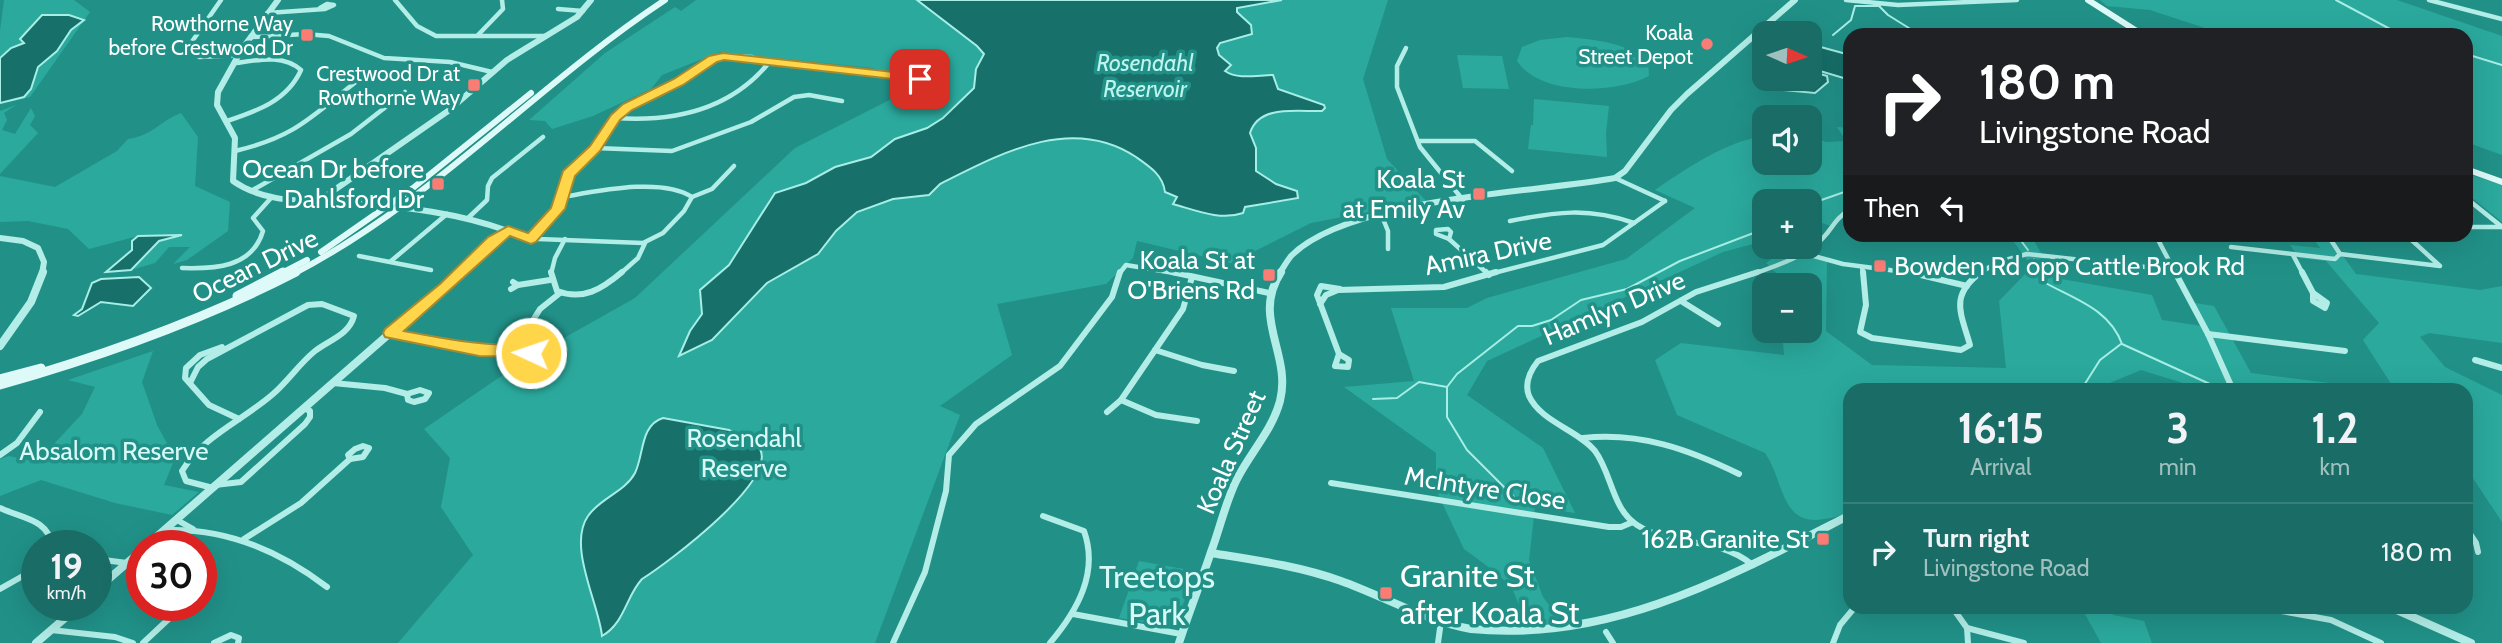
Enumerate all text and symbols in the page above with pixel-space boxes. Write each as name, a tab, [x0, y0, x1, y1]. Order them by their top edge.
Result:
place label: Rowthorne Way before Crestwood Dr	[108, 11, 293, 60]
place label: Koala Street Depot	[1578, 20, 1693, 69]
north arrow	[1752, 21, 1822, 91]
map controls	[1752, 21, 1822, 343]
marker: Rowthorne Way before Crestwood Dr	[299, 27, 315, 43]
marker: Koala Street Depot	[1699, 36, 1715, 52]
pin	[890, 49, 950, 109]
water label: Rosendahl Reservoir	[1096, 49, 1194, 103]
text: 180 m	[1979, 52, 2115, 111]
icon: right	[1864, 56, 1955, 147]
icon: arrive	[901, 60, 939, 98]
place label: Crestwood Dr at Rowthorne Way	[316, 61, 460, 110]
marker: Crestwood Dr at Rowthorne Way	[466, 77, 482, 93]
button: sound	[1752, 105, 1822, 175]
text: Livingstone Road	[1979, 112, 2211, 151]
place label: Ocean Dr before Dahlsford Dr	[242, 153, 425, 215]
place label: Koala St at Emily Av	[1343, 163, 1465, 225]
marker: Ocean Dr before Dahlsford Dr	[430, 176, 446, 192]
marker: Koala St at Emily Av	[1471, 186, 1487, 202]
button: +	[1752, 189, 1822, 259]
icon: left	[1934, 189, 1972, 227]
text: Then	[1864, 192, 1920, 224]
street label: Ocean Drive	[187, 222, 323, 310]
street label: Amira Drive	[1422, 224, 1554, 282]
place label: Koala St at O'Briens Rd	[1127, 244, 1255, 306]
place label: Bowden Rd opp Cattle Brook Rd	[1894, 250, 2245, 282]
marker: Bowden Rd opp Cattle Brook Rd	[1872, 258, 1888, 274]
street label: Hamlyn Drive	[1538, 264, 1690, 352]
marker: Koala St at O'Briens Rd	[1261, 267, 1277, 283]
button: −	[1752, 273, 1822, 343]
position arrow	[494, 316, 568, 390]
street label: Koala Street	[1190, 385, 1273, 519]
text: 16:15	[1958, 402, 2044, 454]
text: 3	[2166, 402, 2189, 454]
text: 1.2	[2311, 402, 2358, 454]
park label: Rosendahl Reserve	[686, 422, 802, 484]
park label: Absalom Reserve	[19, 435, 209, 467]
text: Arrival	[1970, 453, 2032, 481]
text: min	[2159, 453, 2197, 481]
text: km	[2320, 453, 2350, 481]
street label: McIntyre Close	[1402, 459, 1568, 517]
text: Turn right	[1923, 522, 2029, 554]
place label: 162B Granite St	[1642, 523, 1809, 555]
speed limit sign: 30	[126, 530, 217, 621]
marker: 162B Granite St	[1815, 531, 1831, 547]
icon: right	[1864, 533, 1902, 571]
text: 180 m	[2381, 536, 2452, 568]
text: 19	[50, 545, 83, 588]
text: Livingstone Road	[1923, 554, 2089, 582]
place label: Granite St after Koala St	[1400, 556, 1579, 632]
park label: Treetops Park	[1099, 557, 1215, 633]
text: km/h	[47, 582, 86, 604]
marker: Granite St after Koala St	[1378, 585, 1394, 601]

